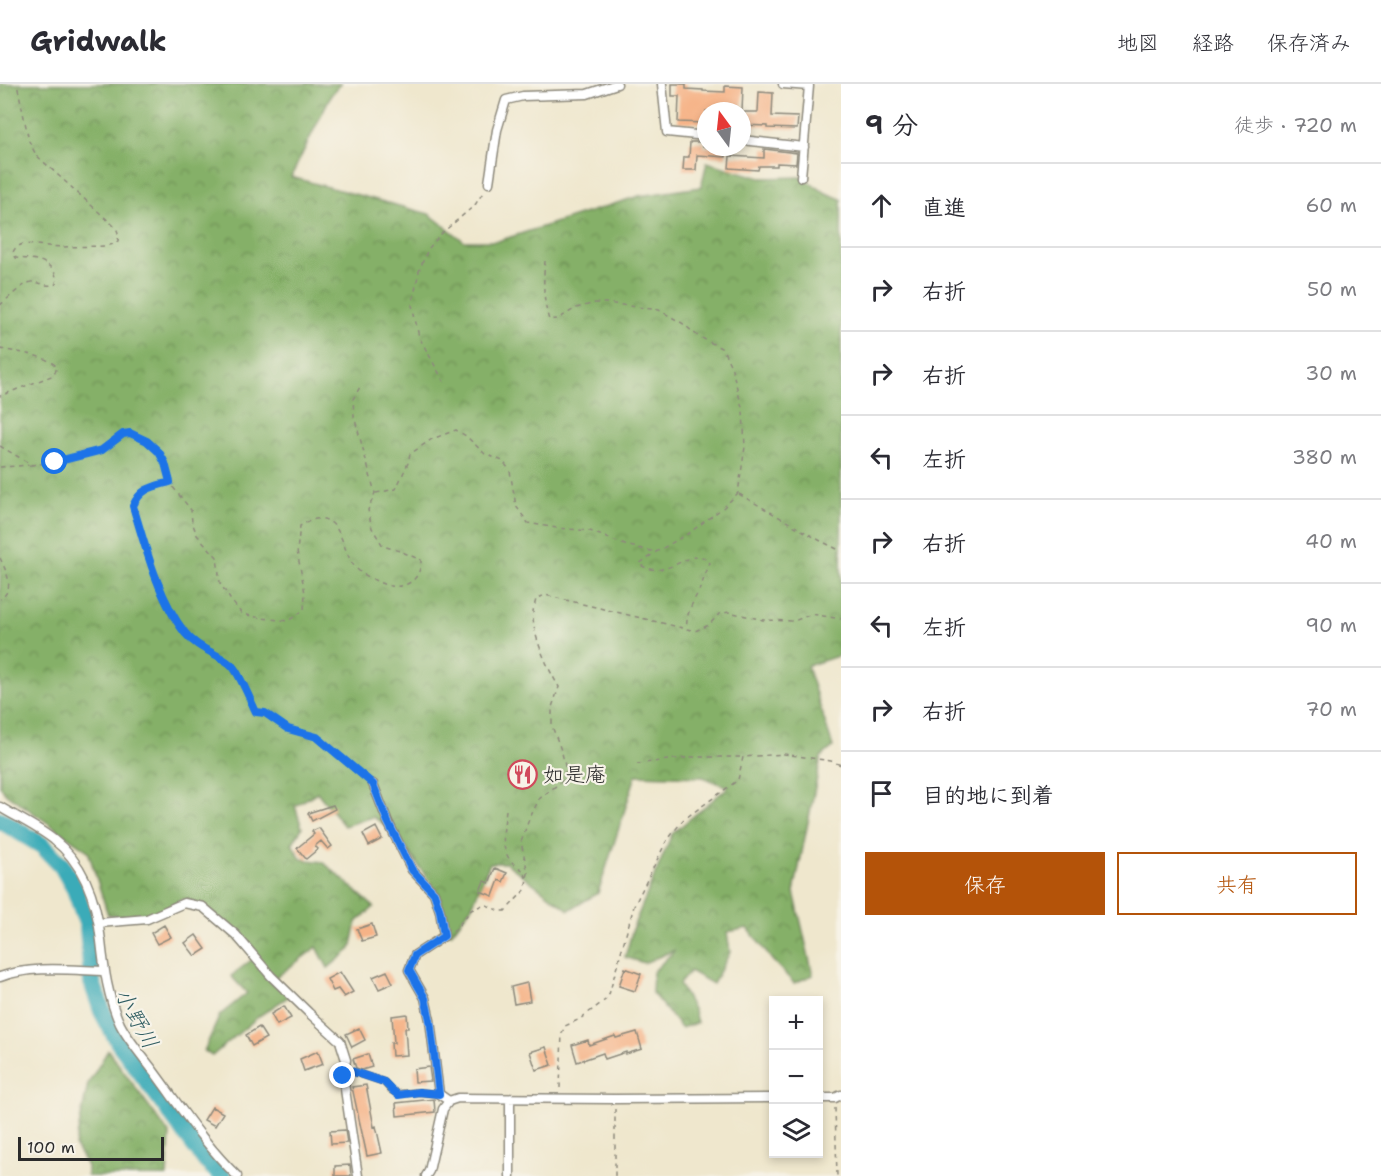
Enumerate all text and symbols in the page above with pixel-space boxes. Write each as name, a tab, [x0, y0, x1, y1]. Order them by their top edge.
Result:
text: Gridwalk	[30, 22, 167, 60]
text: 地図	[1117, 29, 1159, 57]
text: 経路	[1192, 29, 1234, 57]
text: 保存済み	[1267, 29, 1351, 57]
north arrow	[697, 102, 751, 156]
text: 9 分	[865, 107, 918, 142]
text: 徒歩 · 720 m	[1234, 112, 1357, 138]
icon: ahead	[865, 189, 898, 222]
text: 60 m	[1305, 192, 1357, 218]
text: 直進	[922, 193, 966, 222]
icon: right	[865, 273, 898, 306]
text: 50 m	[1307, 276, 1357, 302]
text: 右折	[922, 277, 966, 306]
icon: right	[865, 357, 898, 390]
text: 30 m	[1305, 360, 1357, 386]
text: 右折	[922, 361, 966, 390]
icon: left	[865, 441, 898, 474]
text: 380 m	[1292, 444, 1357, 470]
text: 左折	[922, 445, 966, 474]
route start	[41, 448, 67, 474]
icon: right	[865, 525, 898, 558]
text: 40 m	[1305, 528, 1357, 554]
text: 右折	[922, 529, 966, 558]
icon: left	[865, 609, 898, 642]
text: 90 m	[1305, 612, 1357, 638]
text: 左折	[922, 613, 966, 642]
icon: right	[865, 693, 898, 726]
text: 70 m	[1305, 696, 1357, 722]
text: 右折	[922, 697, 966, 726]
restaurant icon: 如是庵	[506, 759, 538, 791]
place label: 如是庵	[543, 761, 606, 789]
icon: arrive	[865, 777, 898, 810]
text: 目的地に到着	[922, 781, 1054, 810]
button: 保存	[865, 852, 1105, 915]
button: 共有	[1117, 852, 1357, 915]
water label: 小野川	[108, 982, 165, 1054]
map controls	[769, 996, 823, 1158]
button: +	[769, 996, 823, 1050]
button: −	[769, 1050, 823, 1104]
route end	[329, 1062, 355, 1088]
button: layers	[769, 1104, 823, 1158]
scale bar	[18, 1134, 164, 1162]
text: 100 m	[27, 1137, 75, 1158]

